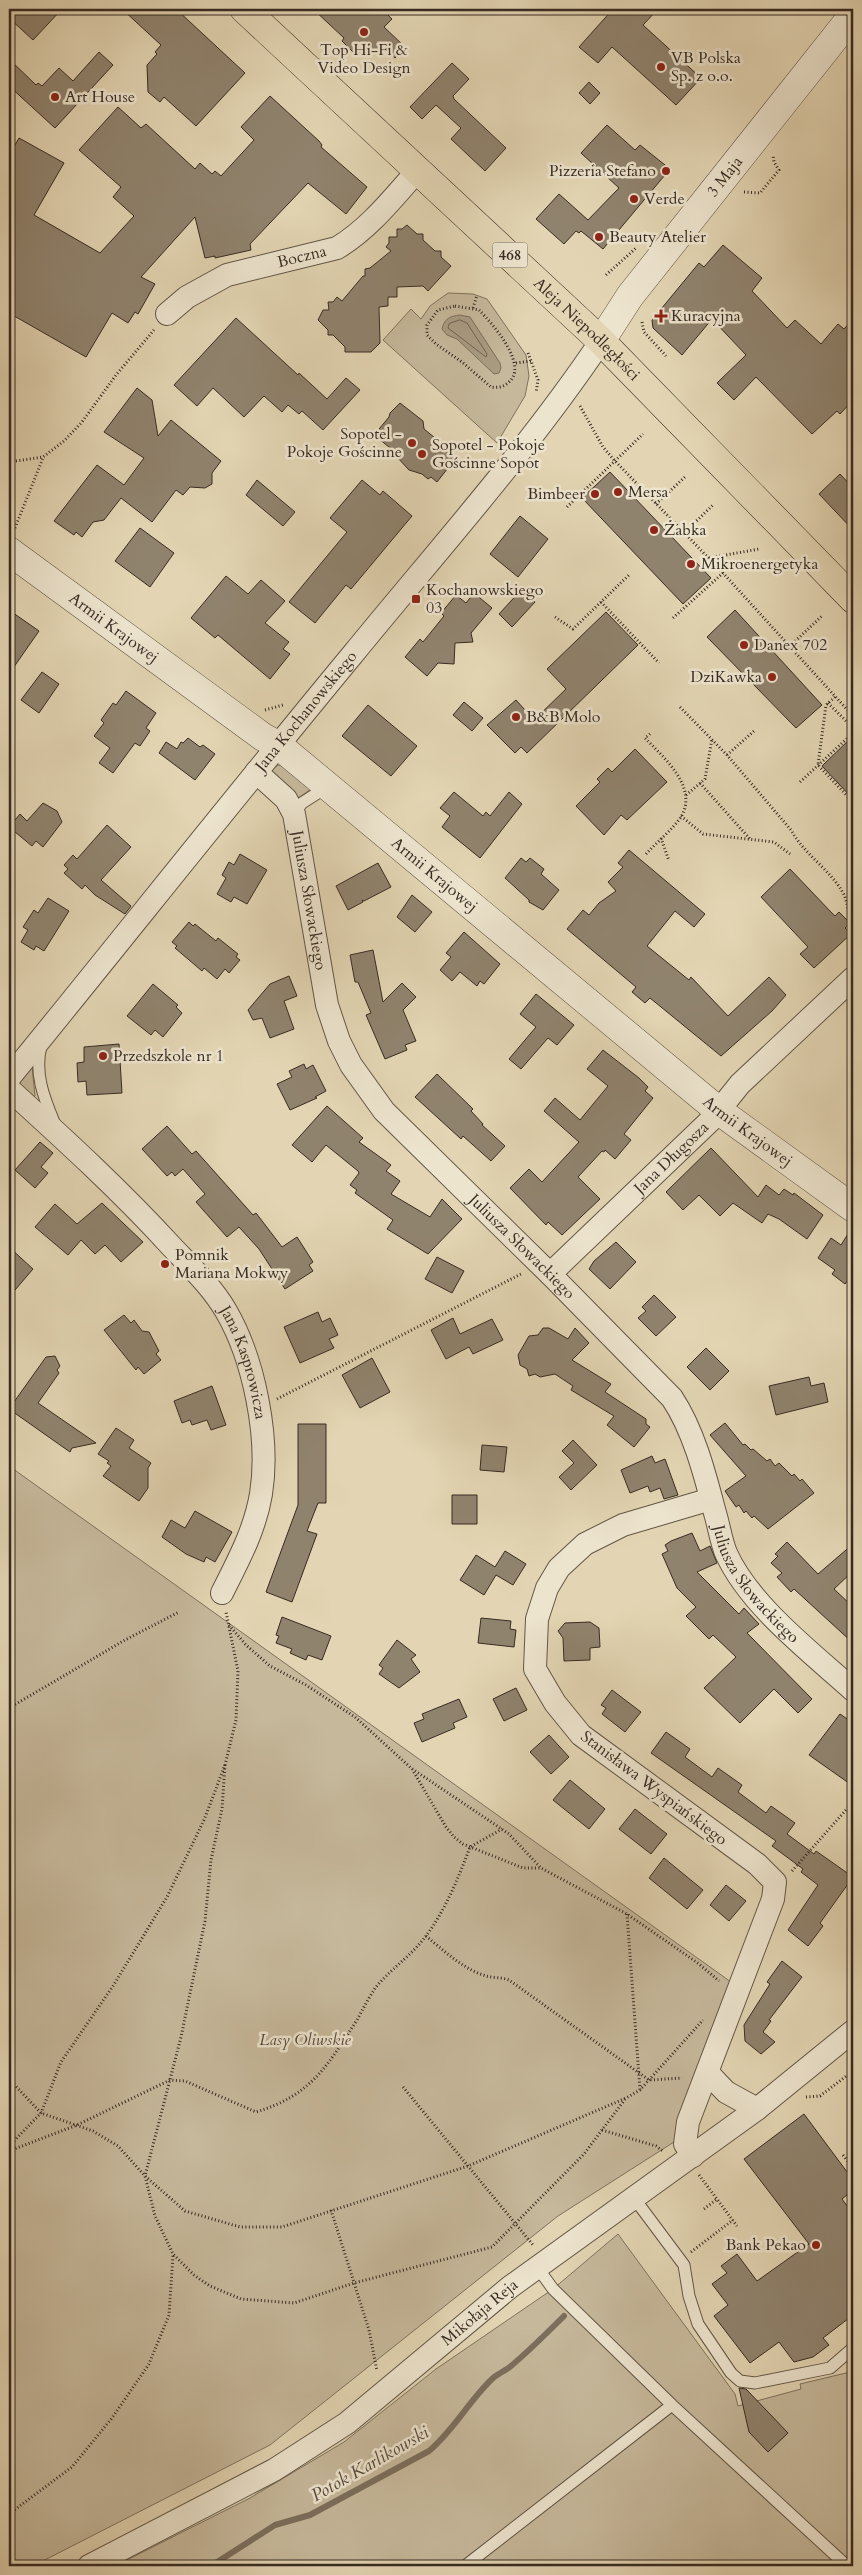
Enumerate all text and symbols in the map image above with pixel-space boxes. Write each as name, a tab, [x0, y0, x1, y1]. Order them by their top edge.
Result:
marker: Top Hi-Fi & Video Design	[358, 26, 370, 38]
place label: Top Hi-Fi & Video Design	[317, 39, 411, 79]
place label: VB Polska Sp. z o.o.	[671, 47, 741, 87]
marker: VB Polska Sp. z o.o.	[655, 61, 667, 73]
place label: Art House	[65, 86, 135, 108]
marker: Art House	[49, 91, 61, 103]
street label: 3 Maja	[702, 152, 748, 201]
place label: Pizzeria Stefano	[549, 160, 656, 182]
marker: Pizzeria Stefano	[660, 165, 672, 177]
place label: Verde	[644, 188, 685, 210]
marker: Verde	[628, 193, 640, 205]
place label: Beauty Atelier	[609, 226, 706, 248]
marker: Beauty Atelier	[593, 231, 605, 243]
street label: Boczna	[275, 240, 329, 273]
road number: 468	[492, 242, 528, 268]
street label: Aleja Niepodległości	[529, 273, 645, 386]
place label: Kuracyjna	[671, 305, 741, 327]
marker: Kuracyjna	[655, 310, 667, 322]
place label: Sopotel - Pokoje Gościnne	[287, 423, 402, 463]
place label: Sopotel - Pokoje Gościnne Sopot	[432, 434, 545, 474]
marker: Sopotel - Pokoje Gościnne	[406, 437, 418, 449]
marker: Sopotel - Pokoje Gościnne Sopot	[416, 448, 428, 460]
place label: Mersa	[628, 481, 669, 503]
place label: Bimbeer	[527, 483, 585, 505]
marker: Mersa	[612, 486, 624, 498]
marker: Bimbeer	[589, 488, 601, 500]
place label: Żabka	[664, 519, 706, 541]
marker: Żabka	[648, 524, 660, 536]
place label: Mikroenergetyka	[701, 553, 818, 575]
marker: Mikroenergetyka	[685, 558, 697, 570]
place label: Kochanowskiego 03	[426, 579, 544, 619]
street label: Armii Krajowej	[64, 587, 163, 668]
marker: Kochanowskiego 03	[410, 593, 422, 605]
place label: Danex 702	[754, 634, 827, 656]
marker: Danex 702	[738, 639, 750, 651]
street label: Jana Kochanowskiego	[249, 646, 362, 778]
place label: DziKawka	[690, 666, 762, 688]
marker: DziKawka	[766, 671, 778, 683]
place label: B&B Molo	[526, 706, 601, 728]
marker: B&B Molo	[510, 711, 522, 723]
street label: Juliusza Słowackiego	[286, 827, 332, 972]
street label: Armii Krajowej	[386, 832, 482, 917]
place label: Przedszkole nr 1	[113, 1045, 224, 1067]
marker: Przedszkole nr 1	[97, 1050, 109, 1062]
street label: Armii Krajowej	[698, 1091, 797, 1172]
street label: Jana Długosza	[628, 1117, 714, 1200]
street label: Juliusza Słowackiego	[462, 1188, 580, 1304]
place label: Pomnik Mariana Mokwy	[175, 1244, 289, 1284]
marker: Pomnik Mariana Mokwy	[159, 1258, 171, 1270]
street label: Jana Kasprowicza	[213, 1300, 272, 1421]
street label: Juliusza Słowackiego	[707, 1521, 804, 1648]
street label: Stanisława Wyspiańskiego	[576, 1726, 732, 1851]
park label: Lasy Oliwskie	[259, 2029, 351, 2051]
place label: Bank Pekao	[725, 2234, 806, 2256]
marker: Bank Pekao	[810, 2239, 822, 2251]
street label: Mikołaja Reja	[437, 2274, 522, 2351]
water label: Potok Karlikowski	[306, 2420, 434, 2508]

